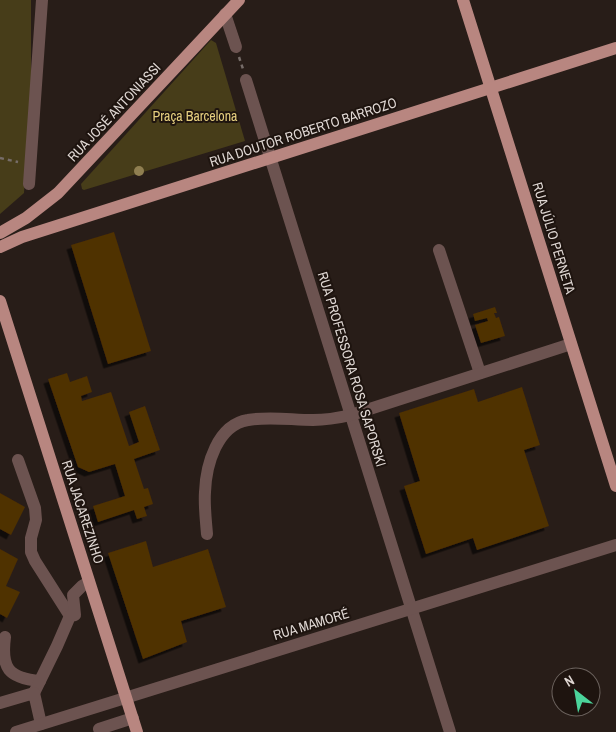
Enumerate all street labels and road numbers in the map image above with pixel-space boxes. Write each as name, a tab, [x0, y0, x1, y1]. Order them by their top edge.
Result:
street label: RUA JOSÉ ANTONIASSI	[64, 59, 164, 165]
street label: RUA DOUTOR ROBERTO BARROZO	[207, 93, 399, 171]
street label: RUA JÚLIO PERNETA	[528, 180, 580, 296]
street label: RUA PROFESSORA ROSA SAPORSKI	[314, 269, 390, 469]
street label: RUA JACAREZINHO	[58, 458, 108, 566]
street label: RUA MAMORÉ	[271, 604, 351, 644]

